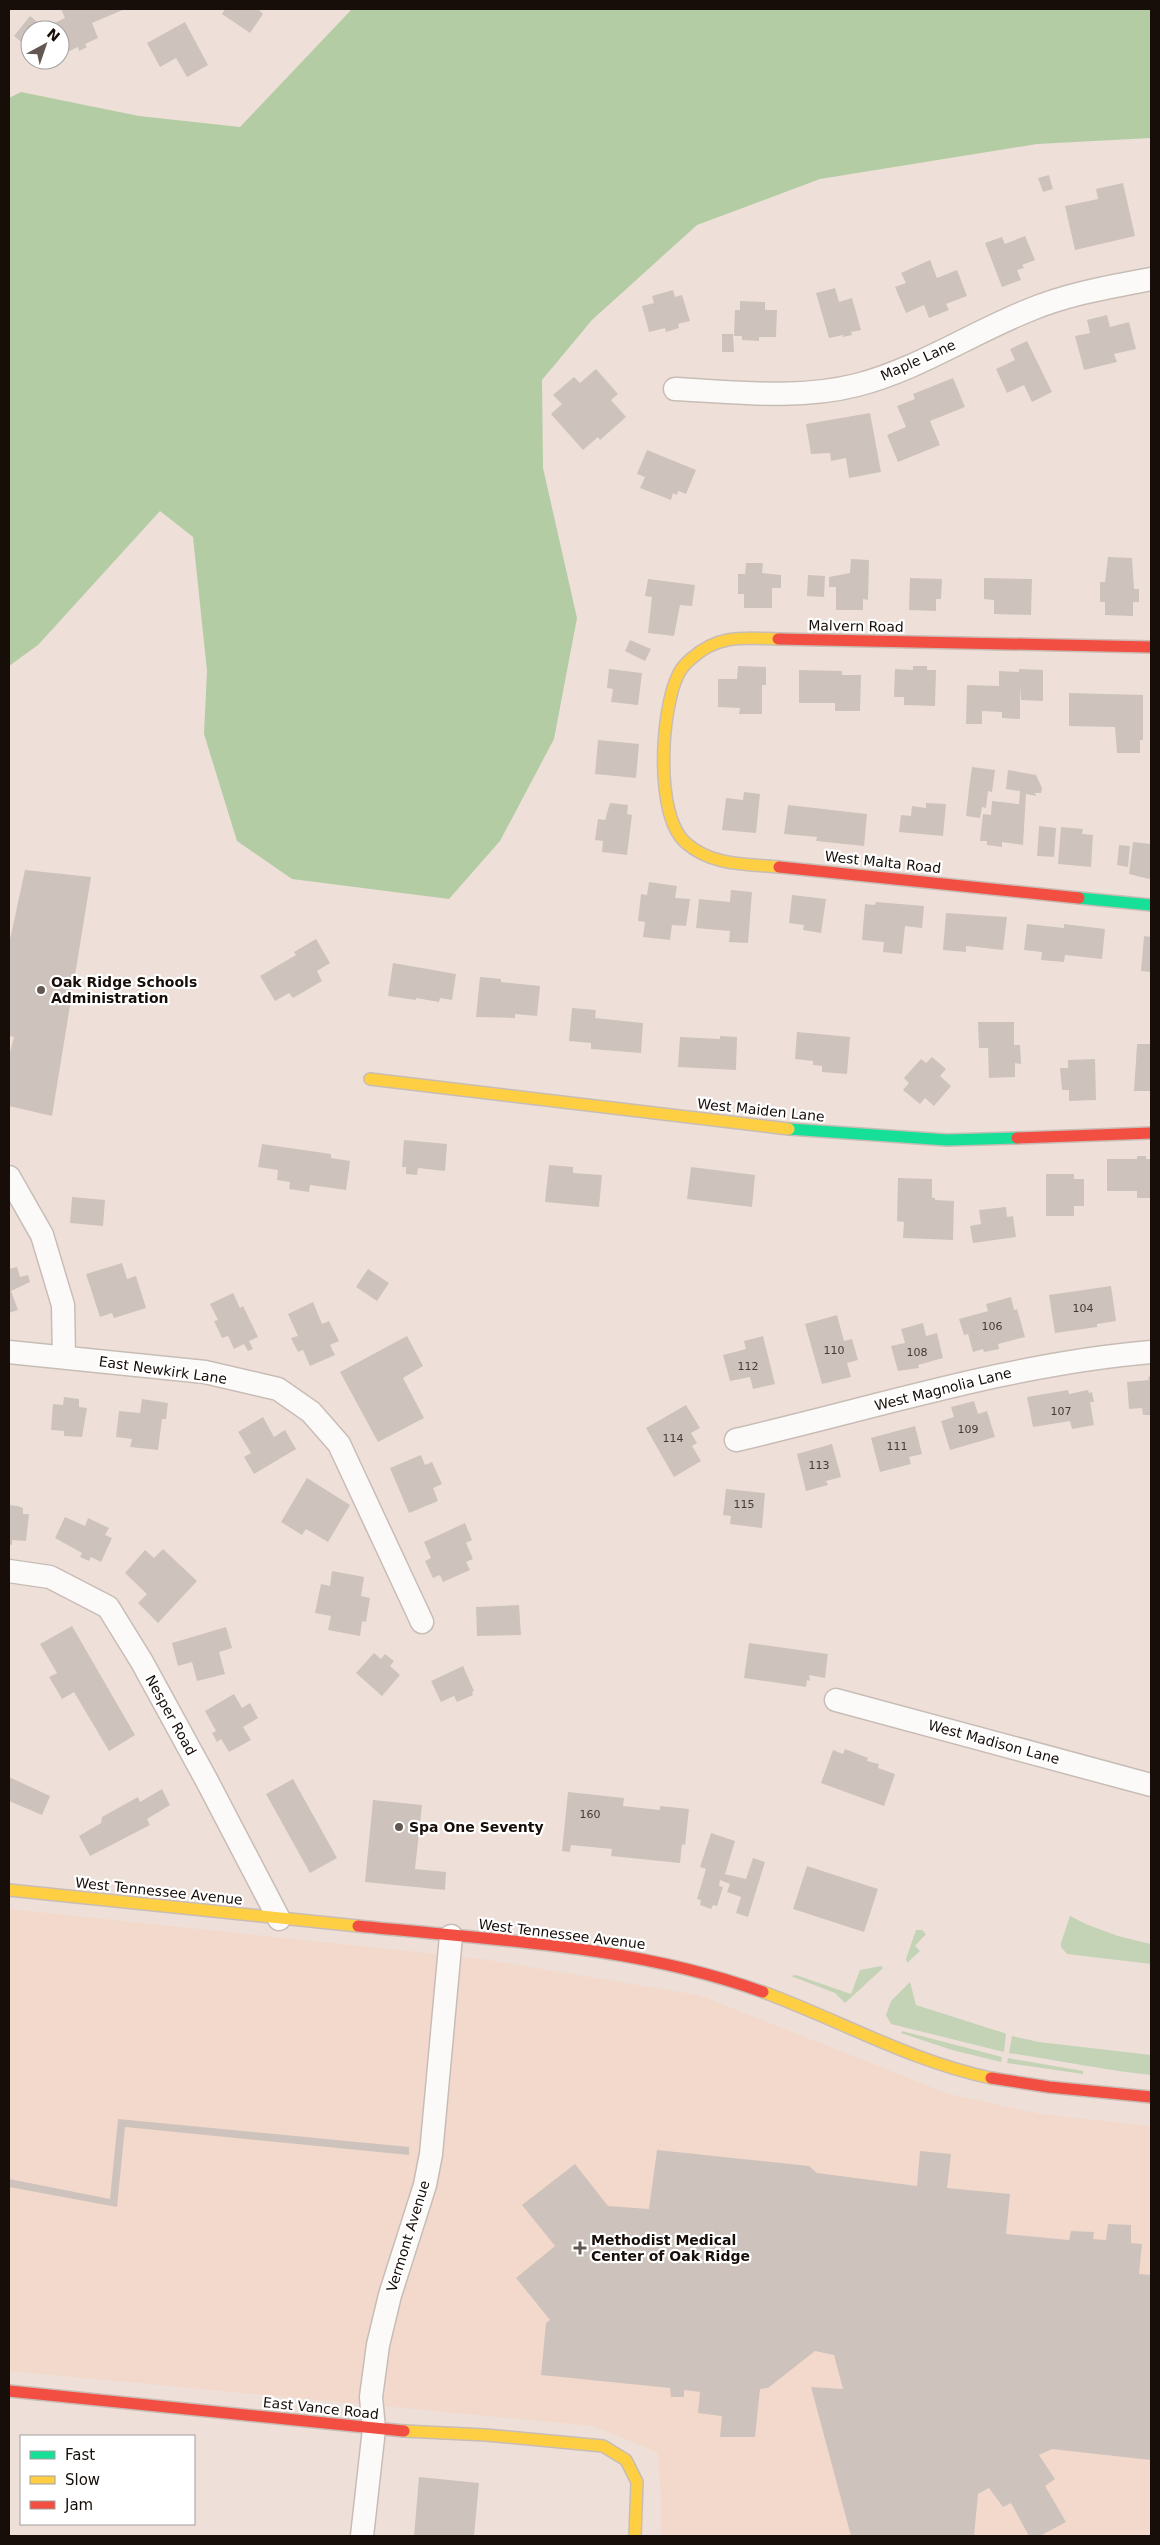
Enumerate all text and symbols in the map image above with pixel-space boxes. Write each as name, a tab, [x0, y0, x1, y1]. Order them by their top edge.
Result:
north arrow	[20, 20, 70, 70]
text: N	[44, 25, 63, 45]
street label: Maple Lane	[878, 336, 958, 384]
street label: Malvern Road	[808, 617, 904, 635]
street label: West Malta Road	[824, 848, 942, 876]
place label: Oak Ridge Schools Administration	[51, 974, 197, 1006]
marker: Oak Ridge Schools Administration	[35, 984, 47, 996]
street label: West Maiden Lane	[696, 1095, 826, 1125]
house number: 104	[1073, 1302, 1094, 1315]
house number: 106	[982, 1320, 1003, 1333]
house number: 110	[824, 1344, 845, 1357]
house number: 108	[907, 1346, 928, 1359]
street label: East Newkirk Lane	[98, 1353, 228, 1387]
house number: 112	[738, 1360, 759, 1373]
street label: West Magnolia Lane	[873, 1364, 1013, 1414]
house number: 107	[1051, 1405, 1072, 1418]
house number: 109	[958, 1423, 979, 1436]
house number: 114	[663, 1432, 684, 1445]
house number: 111	[887, 1440, 908, 1453]
house number: 113	[809, 1459, 830, 1472]
house number: 115	[734, 1498, 755, 1511]
street label: Nesper Road	[142, 1672, 200, 1758]
street label: West Madison Lane	[927, 1717, 1061, 1767]
house number: 160	[580, 1808, 601, 1821]
place label: Spa One Seventy	[409, 1819, 544, 1835]
marker: Spa One Seventy	[393, 1821, 405, 1833]
street label: West Tennessee Avenue	[74, 1874, 244, 1908]
street label: West Tennessee Avenue	[478, 1916, 646, 1952]
street label: Vermont Avenue	[383, 2178, 433, 2294]
place label: Methodist Medical Center of Oak Ridge	[591, 2232, 750, 2264]
marker: Methodist Medical Center of Oak Ridge	[573, 2241, 587, 2255]
street label: East Vance Road	[262, 2394, 380, 2422]
legend	[20, 2435, 195, 2525]
text: Fast	[65, 2446, 95, 2464]
text: Slow	[65, 2471, 100, 2489]
text: Jam	[64, 2496, 93, 2514]

